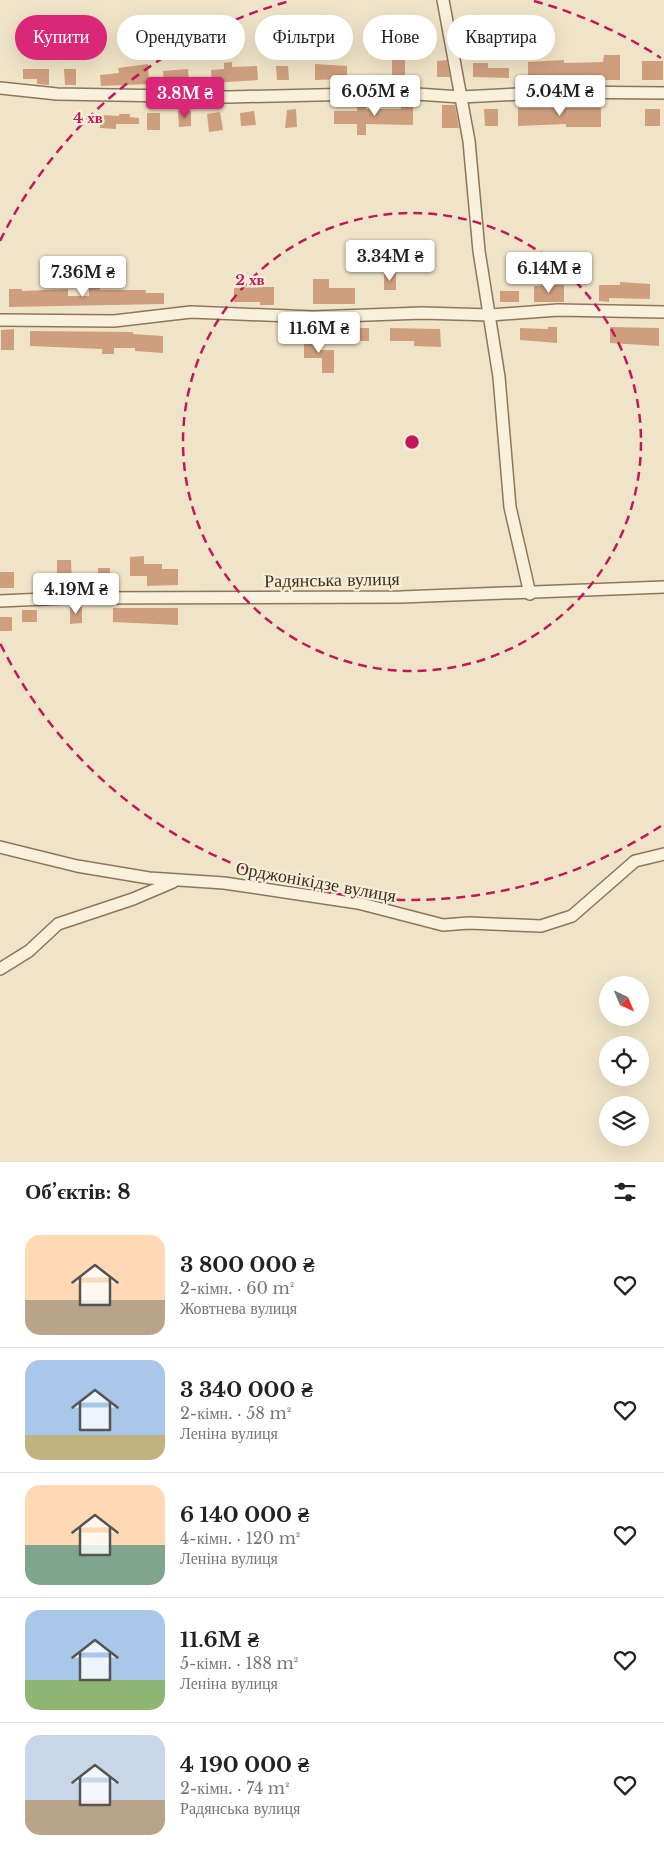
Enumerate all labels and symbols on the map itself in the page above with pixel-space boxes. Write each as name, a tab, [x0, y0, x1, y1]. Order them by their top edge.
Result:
pin: 6.05M ₴	[329, 74, 421, 117]
pin: 5.04M ₴	[514, 74, 606, 117]
pin: 3.8M ₴	[144, 76, 226, 119]
text: 4 хв	[73, 108, 103, 127]
pin: 3.34M ₴	[344, 240, 436, 282]
pin: 6.14M ₴	[503, 252, 595, 294]
pin: 7.36M ₴	[37, 256, 129, 298]
text: 2 хв	[235, 270, 265, 289]
pin: 11.6M ₴	[273, 312, 365, 354]
centre of rings	[403, 433, 421, 451]
street label: Радянська вулиця	[264, 568, 400, 592]
pin: 4.19M ₴	[30, 572, 122, 615]
street label: Орджонікідзе вулиця	[234, 857, 398, 907]
north arrow	[599, 976, 649, 1026]

